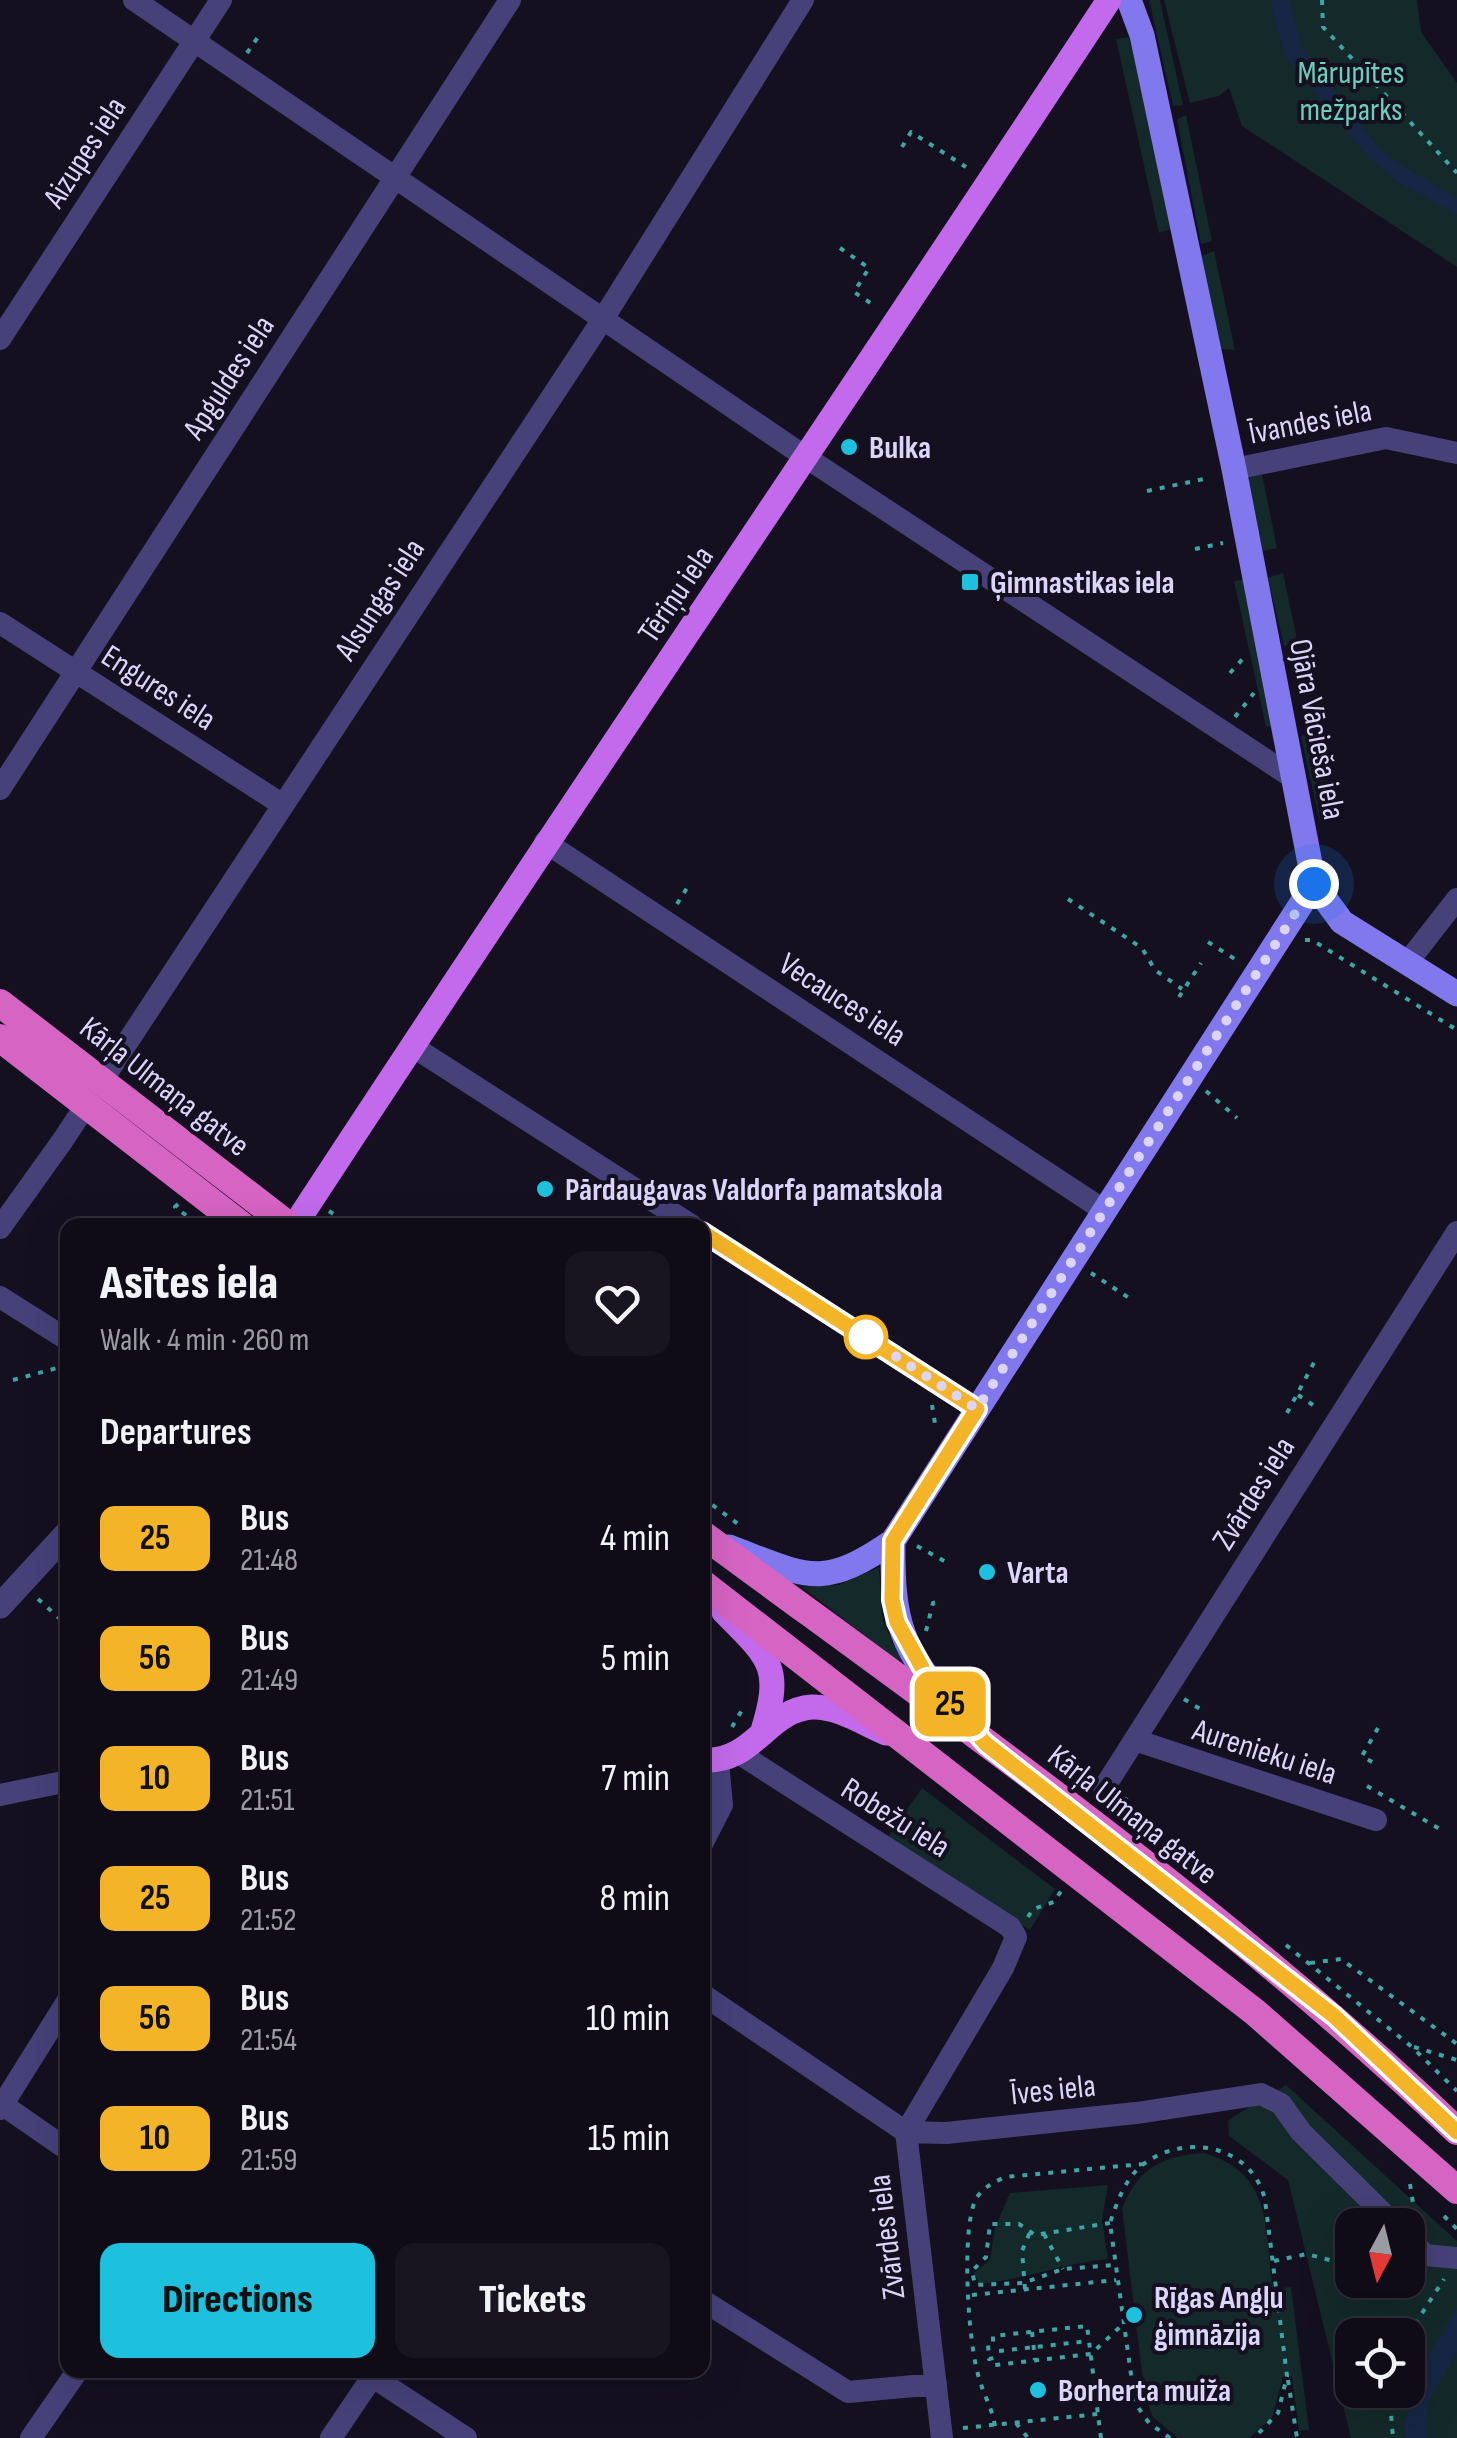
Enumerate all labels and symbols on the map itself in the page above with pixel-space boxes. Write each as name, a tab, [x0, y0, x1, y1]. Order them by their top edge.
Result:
park label: Mārupītes mežparks	[1298, 54, 1404, 130]
street label: Aizupes iela	[35, 90, 135, 216]
street label: Apguldes iela	[174, 309, 284, 448]
street label: Īvandes iela	[1246, 391, 1375, 453]
place label: Bulka	[869, 429, 931, 468]
marker: Bulka	[838, 436, 860, 458]
street label: Alsungas iela	[326, 532, 434, 669]
street label: Tēriņu iela	[630, 539, 723, 651]
place label: Ģimnastikas iela	[990, 564, 1175, 603]
marker: Ģimnastikas iela	[959, 571, 981, 593]
street label: Ojāra Vācieša iela	[1280, 636, 1353, 823]
street label: Engures iela	[94, 637, 223, 740]
your location	[1289, 859, 1339, 909]
street label: Vecauces iela	[771, 945, 913, 1056]
street label: Kārļa Ulmaņa gatve	[72, 1009, 257, 1165]
place label: Pārdaugavas Valdorfa pamatskola	[565, 1171, 943, 1210]
marker: Pārdaugavas Valdorfa pamatskola	[534, 1178, 556, 1200]
unlabelled marker	[845, 1316, 887, 1358]
street label: Zvārdes iela	[1205, 1430, 1304, 1557]
place label: Varta	[1007, 1554, 1069, 1593]
marker: Varta	[976, 1561, 998, 1583]
line badge: 25	[905, 1672, 995, 1736]
street label: Aurenieku iela	[1187, 1711, 1341, 1794]
street label: Kārļa Ulmaņa gatve	[1040, 1737, 1225, 1893]
street label: Robežu iela	[834, 1770, 957, 1867]
street label: Īves iela	[1009, 2067, 1098, 2114]
street label: Zvārdes iela	[860, 2172, 914, 2301]
north arrow	[1335, 2208, 1425, 2298]
place label: Rīgas Angļu ģimnāzija	[1154, 2279, 1284, 2355]
marker: Rīgas Angļu ģimnāzija	[1123, 2304, 1145, 2326]
place label: Borherta muiža	[1058, 2372, 1231, 2411]
marker: Borherta muiža	[1027, 2379, 1049, 2401]

